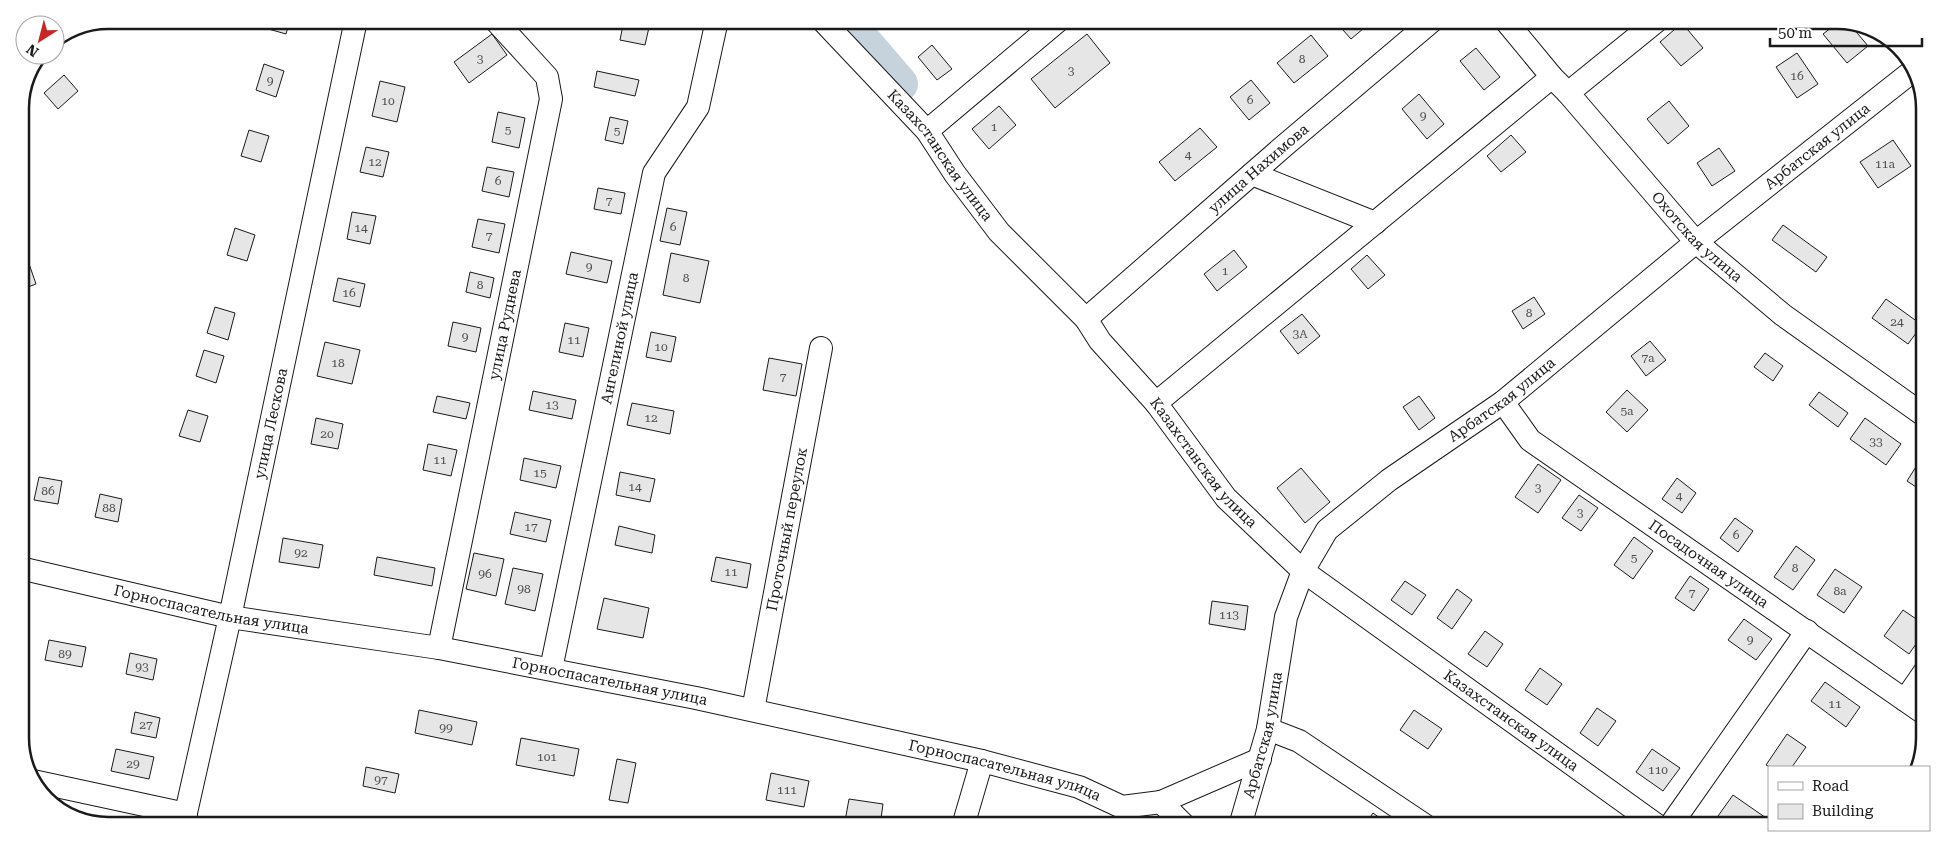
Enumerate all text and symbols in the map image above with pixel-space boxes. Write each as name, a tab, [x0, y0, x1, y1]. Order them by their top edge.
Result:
north arrow	[15, 15, 65, 65]
scale bar	[1770, 15, 1922, 47]
text: 50 m	[1778, 24, 1813, 42]
text: N	[23, 41, 41, 60]
house number: 3	[477, 52, 484, 66]
house number: 8	[1299, 52, 1306, 66]
house number: 3	[1068, 64, 1075, 78]
house number: 16	[1790, 69, 1804, 83]
house number: 9	[267, 74, 274, 88]
street label: Казахстанская улица	[884, 86, 996, 225]
house number: 6	[1247, 93, 1254, 107]
house number: 10	[381, 94, 395, 108]
street label: Арбатская улица	[1761, 99, 1874, 193]
house number: 9	[1420, 109, 1427, 123]
house number: 1	[991, 120, 998, 134]
street label: улица Нахимова	[1205, 120, 1312, 217]
house number: 5	[505, 123, 512, 137]
house number: 5	[614, 124, 621, 138]
house number: 4	[1185, 148, 1192, 162]
house number: 12	[368, 155, 382, 169]
house number: 11а	[1875, 157, 1895, 171]
house number: 6	[495, 174, 502, 188]
street label: Охотская улица	[1648, 188, 1746, 286]
house number: 7	[606, 194, 613, 208]
house number: 6	[670, 220, 677, 234]
house number: 14	[354, 221, 368, 235]
house number: 7	[486, 229, 493, 243]
house number: 9	[586, 260, 593, 274]
house number: 1	[1222, 264, 1229, 278]
street label: улица Руднева	[485, 268, 525, 382]
street label: Ангелиной улица	[597, 270, 642, 406]
house number: 8	[683, 271, 690, 285]
house number: 8	[477, 278, 484, 292]
house number: 16	[342, 286, 356, 300]
house number: 8	[1526, 306, 1533, 320]
house number: 24	[1890, 315, 1904, 329]
house number: 3А	[1292, 327, 1308, 341]
house number: 9	[462, 330, 469, 344]
house number: 11	[567, 333, 581, 347]
house number: 10	[654, 340, 668, 354]
house number: 7а	[1641, 351, 1655, 365]
street label: Арбатская улица	[1445, 354, 1559, 446]
house number: 18	[331, 356, 345, 370]
street label: улица Лескова	[250, 366, 291, 481]
house number: 7	[780, 370, 787, 384]
street label: Казахстанская улица	[1146, 394, 1261, 532]
house number: 13	[545, 398, 559, 412]
house number: 5а	[1620, 404, 1634, 418]
house number: 12	[644, 411, 658, 425]
house number: 20	[320, 427, 334, 441]
house number: 33	[1869, 435, 1883, 449]
street label: Проточный переулок	[763, 445, 811, 612]
house number: 11	[433, 453, 447, 467]
house number: 15	[533, 466, 547, 480]
house number: 14	[628, 480, 642, 494]
house number: 3	[1535, 481, 1542, 495]
house number: 86	[41, 484, 55, 498]
house number: 4	[1676, 489, 1683, 503]
house number: 88	[102, 501, 116, 515]
house number: 3	[1577, 506, 1584, 520]
street label: Посадочная улица	[1645, 516, 1772, 612]
house number: 17	[524, 520, 538, 534]
house number: 6	[1733, 528, 1740, 542]
house number: 92	[294, 546, 308, 560]
house number: 5	[1631, 551, 1638, 565]
house number: 8	[1792, 561, 1799, 575]
house number: 11	[724, 565, 738, 579]
house number: 96	[478, 567, 492, 581]
street label: Горноспасательная улица	[112, 581, 310, 638]
house number: 98	[517, 582, 531, 596]
house number: 8а	[1833, 584, 1847, 598]
house number: 7	[1689, 586, 1696, 600]
house number: 113	[1219, 608, 1239, 622]
house number: 9	[1747, 633, 1754, 647]
house number: 89	[58, 647, 72, 661]
street label: Горноспасательная улица	[511, 653, 709, 709]
house number: 93	[135, 660, 149, 674]
street label: Казахстанская улица	[1440, 666, 1582, 775]
street label: Арбатская улица	[1239, 671, 1286, 800]
house number: 11	[1828, 697, 1842, 711]
house number: 27	[139, 718, 153, 732]
house number: 99	[439, 721, 453, 735]
street label: Горноспасательная улица	[907, 736, 1104, 805]
house number: 101	[537, 750, 557, 764]
house number: 29	[126, 757, 140, 771]
house number: 110	[1648, 763, 1668, 777]
legend	[1768, 766, 1930, 831]
house number: 97	[374, 773, 388, 787]
text: Road	[1812, 777, 1849, 795]
house number: 111	[777, 783, 797, 797]
text: Building	[1812, 802, 1874, 820]

